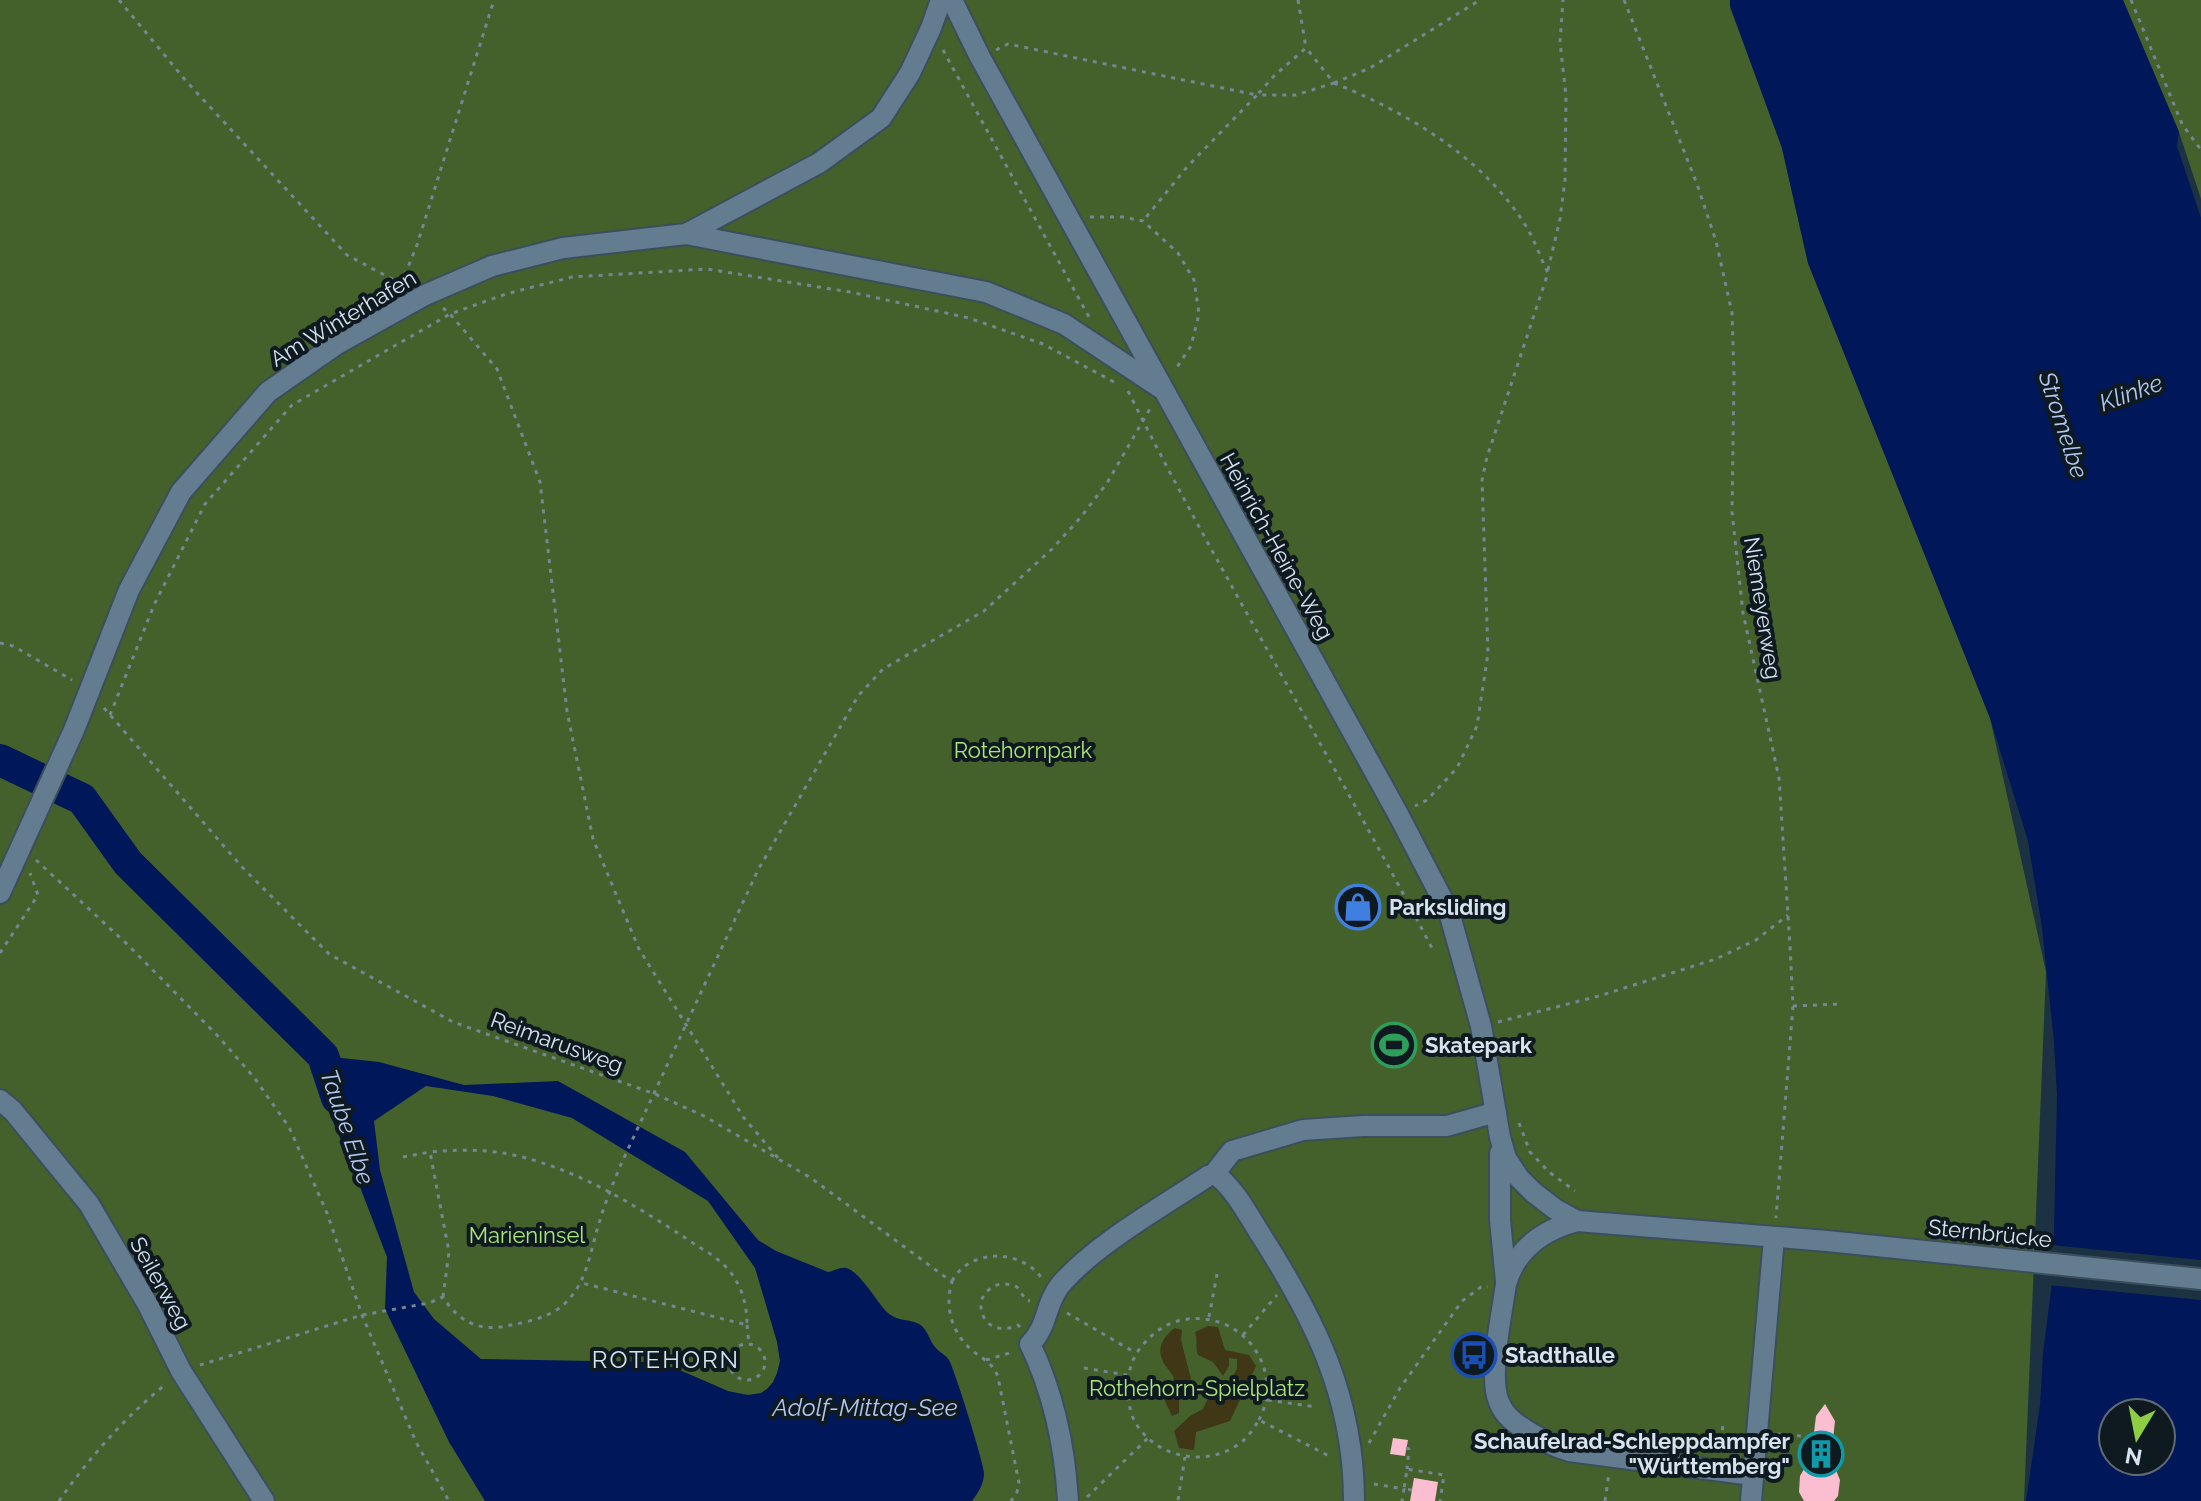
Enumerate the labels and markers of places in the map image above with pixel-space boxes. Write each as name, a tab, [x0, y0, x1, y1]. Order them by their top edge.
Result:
shop icon: Parksliding	[1334, 883, 1382, 931]
place label: Parksliding	[1389, 894, 1506, 920]
sports icon: Skatepark	[1370, 1021, 1418, 1069]
place label: Skatepark	[1425, 1032, 1533, 1058]
bus stop icon: Stadthalle	[1450, 1331, 1498, 1379]
place label: Stadthalle	[1505, 1342, 1615, 1368]
place label: Schaufelrad-Schleppdampfer "Württemberg"	[1474, 1428, 1790, 1479]
building icon: Schaufelrad-Schleppdampfer "Württemberg"	[1797, 1430, 1845, 1478]

